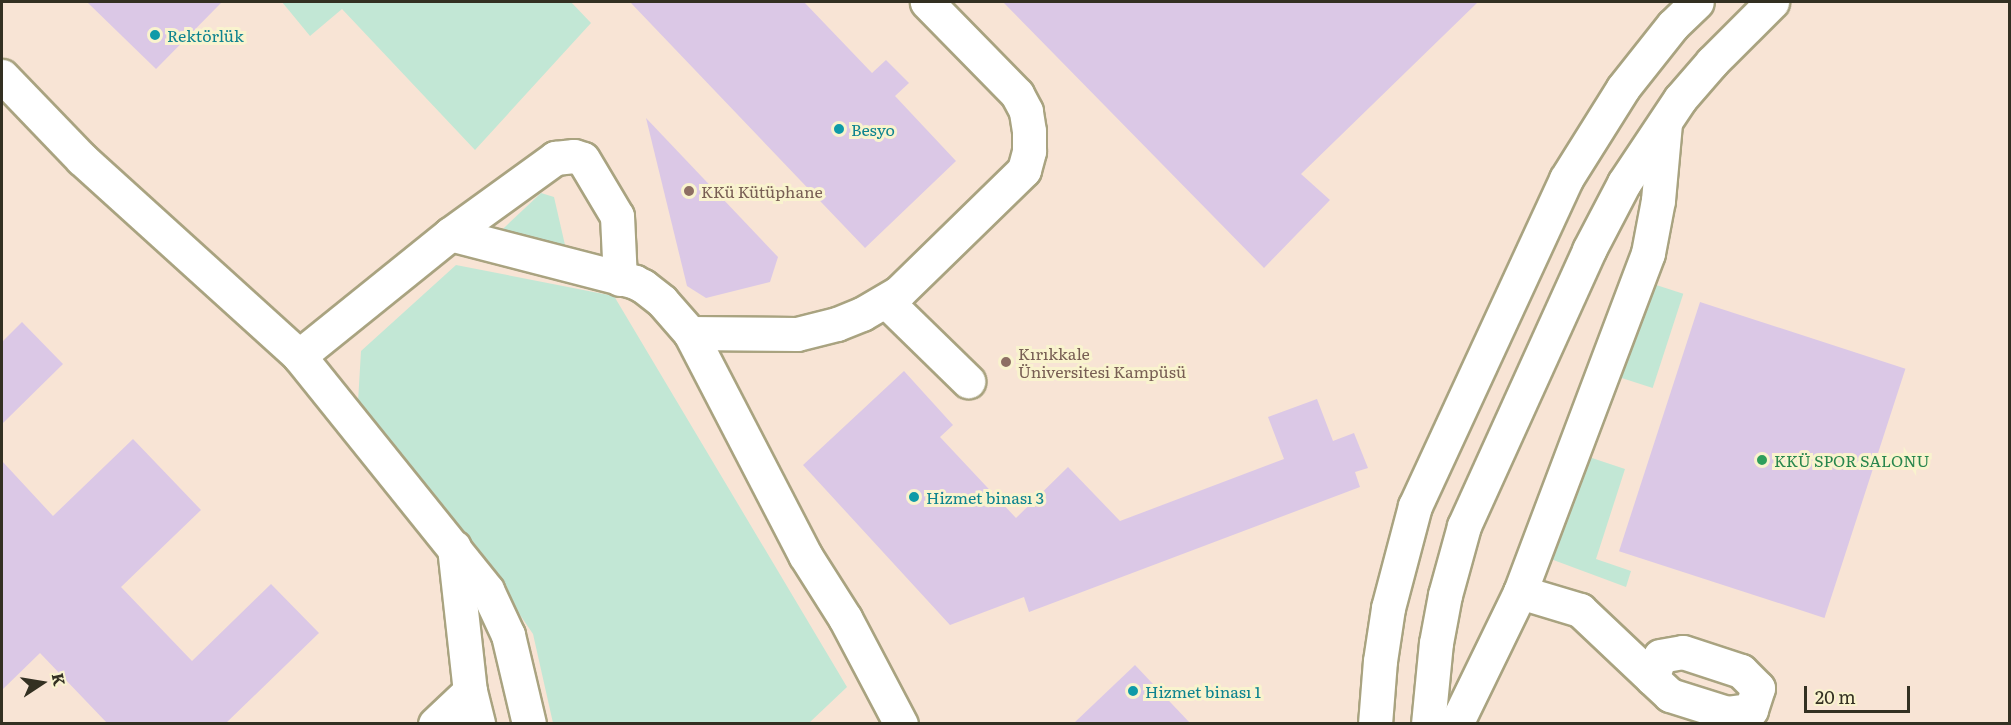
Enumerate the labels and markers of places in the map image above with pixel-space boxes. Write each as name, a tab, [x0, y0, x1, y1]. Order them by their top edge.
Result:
place label: Rektörlük	[167, 25, 244, 45]
marker: Rektörlük	[148, 28, 162, 42]
place label: Besyo	[851, 119, 895, 139]
marker: Besyo	[832, 122, 846, 136]
place label: KKü Kütüphane	[701, 181, 823, 201]
marker: KKü Kütüphane	[682, 184, 696, 198]
place label: Kırıkkale Üniversitesi Kampüsü	[1018, 343, 1186, 381]
marker: Kırıkkale Üniversitesi Kampüsü	[999, 355, 1013, 369]
place label: KKÜ SPOR SALONU	[1774, 450, 1929, 470]
marker: KKÜ SPOR SALONU	[1755, 453, 1769, 467]
place label: Hizmet binası 3	[926, 487, 1044, 507]
marker: Hizmet binası 3	[907, 490, 921, 504]
place label: Hizmet binası 1	[1145, 681, 1261, 701]
marker: Hizmet binası 1	[1126, 684, 1140, 698]

